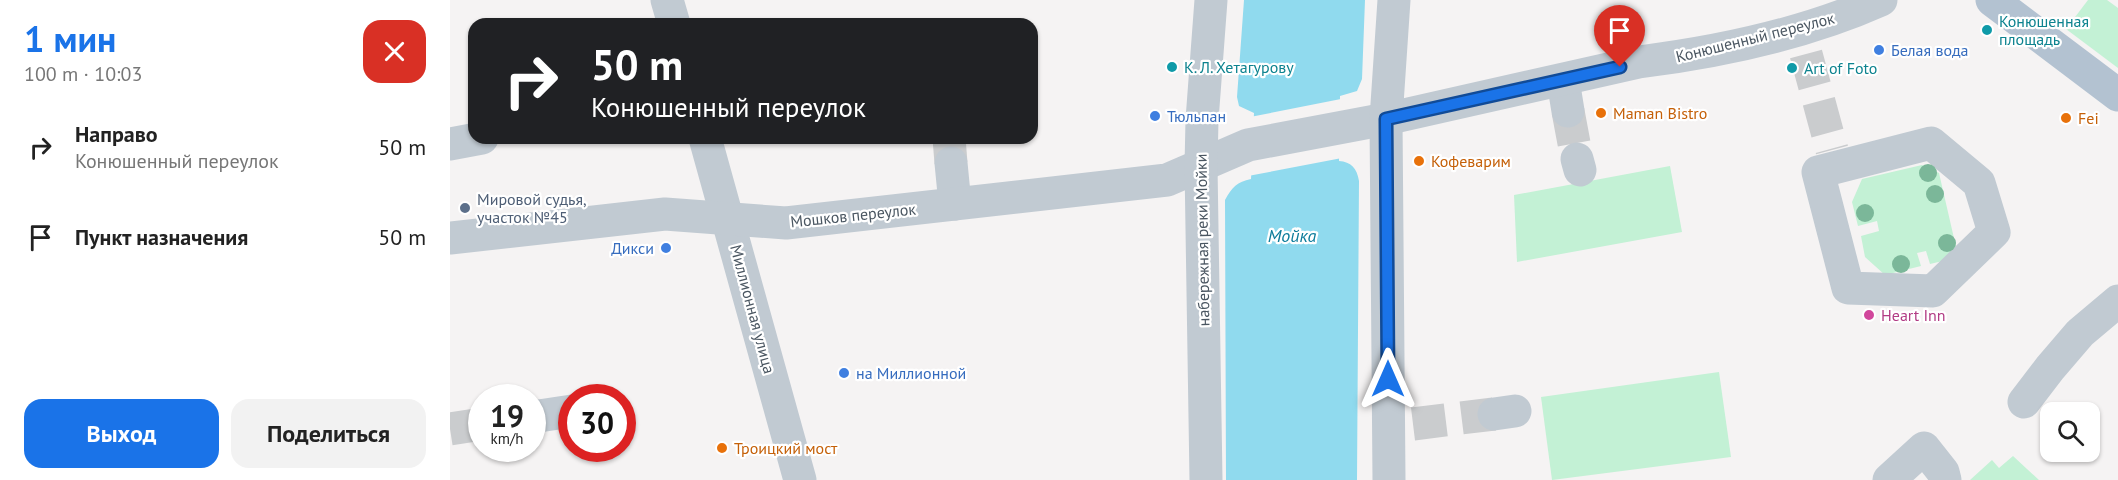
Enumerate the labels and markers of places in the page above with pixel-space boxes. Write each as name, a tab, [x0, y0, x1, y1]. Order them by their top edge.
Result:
pin	[1594, 5, 1645, 67]
place label: Конюшенная площадь	[1999, 11, 2089, 49]
marker: Конюшенная площадь	[1980, 23, 1994, 37]
place label: Белая вода	[1891, 40, 1969, 60]
marker: Белая вода	[1872, 43, 1886, 57]
place label: К. Л. Хетагурову	[1184, 57, 1294, 77]
place label: Art of Foto	[1804, 58, 1877, 78]
marker: К. Л. Хетагурову	[1165, 60, 1179, 74]
marker: Art of Foto	[1785, 61, 1799, 75]
place label: Maman Bistro	[1613, 103, 1707, 123]
place label: Тюльпан	[1167, 106, 1226, 126]
marker: Maman Bistro	[1594, 106, 1608, 120]
place label: Fei	[2078, 108, 2099, 128]
marker: Тюльпан	[1148, 109, 1162, 123]
marker: Fei	[2059, 111, 2073, 125]
place label: Кофеварим	[1431, 151, 1511, 171]
marker: Кофеварим	[1412, 154, 1426, 168]
place label: Мировой судья, участок №45	[477, 189, 587, 227]
marker: Мировой судья, участок №45	[458, 201, 472, 215]
place label: Дикси	[611, 238, 654, 258]
marker: Дикси	[659, 241, 673, 255]
place label: Heart Inn	[1881, 305, 1946, 325]
marker: Heart Inn	[1862, 308, 1876, 322]
place label: на Миллионной	[856, 363, 966, 383]
marker: на Миллионной	[837, 366, 851, 380]
place label: Троицкий мост	[734, 438, 838, 458]
marker: Троицкий мост	[715, 441, 729, 455]

